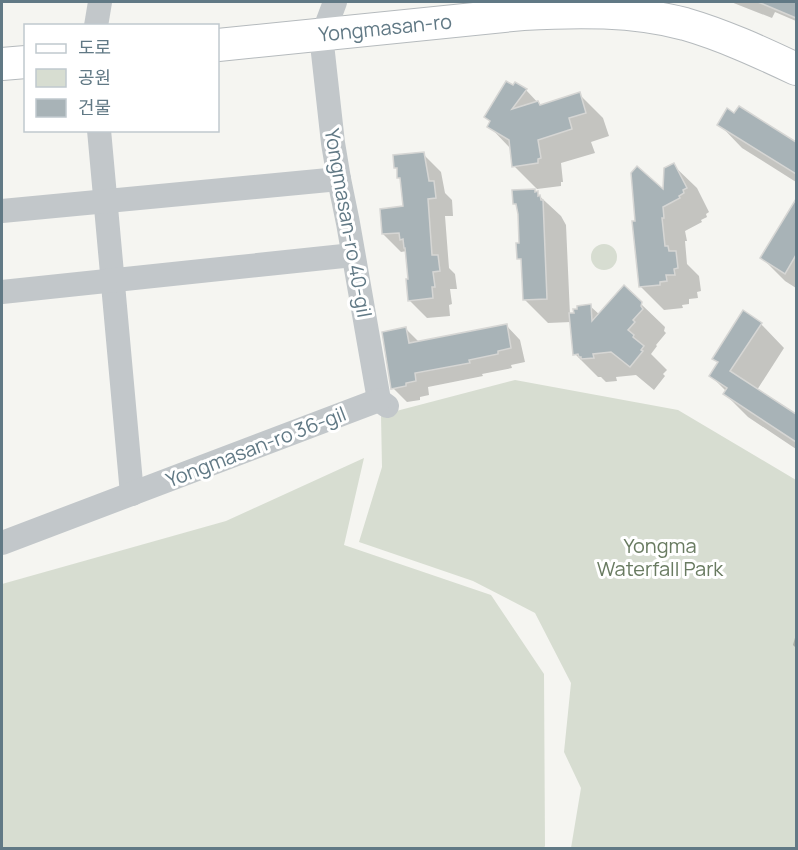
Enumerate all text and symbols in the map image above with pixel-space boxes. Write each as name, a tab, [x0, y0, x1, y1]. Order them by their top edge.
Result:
street label: Yongmasan-ro	[317, 7, 453, 48]
legend	[24, 24, 219, 132]
text: 도로	[78, 35, 111, 59]
text: 공원	[78, 65, 111, 89]
text: 건물	[78, 95, 111, 119]
street label: Yongmasan-ro 40-gil	[319, 126, 378, 320]
street label: Yongmasan-ro 36-gil	[162, 400, 350, 493]
park label: Yongma Waterfall Park	[597, 532, 724, 582]

